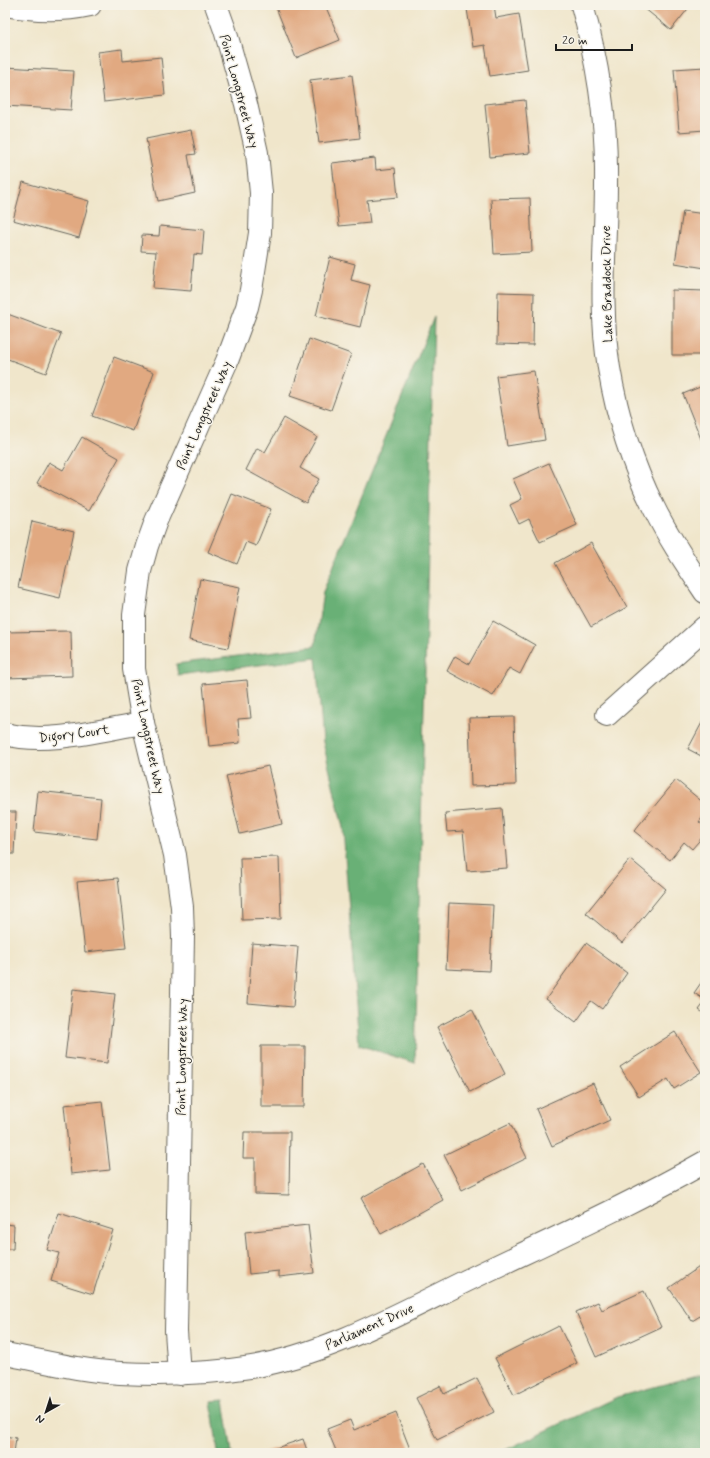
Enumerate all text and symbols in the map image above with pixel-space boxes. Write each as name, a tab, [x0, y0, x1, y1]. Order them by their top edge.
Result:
scale bar	[556, 26, 632, 52]
street label: Point Longstreet Way	[214, 33, 262, 151]
text: 20 m	[562, 33, 588, 49]
street label: Lake Braddock Drive	[598, 225, 617, 343]
street label: Point Longstreet Way	[173, 359, 237, 473]
street label: Point Longstreet Way	[126, 677, 168, 796]
street label: Digory Court	[38, 722, 111, 749]
street label: Point Longstreet Way	[173, 998, 193, 1116]
street label: Parliament Drive	[323, 1300, 417, 1355]
north arrow	[26, 1392, 66, 1432]
text: N	[33, 1411, 48, 1427]

